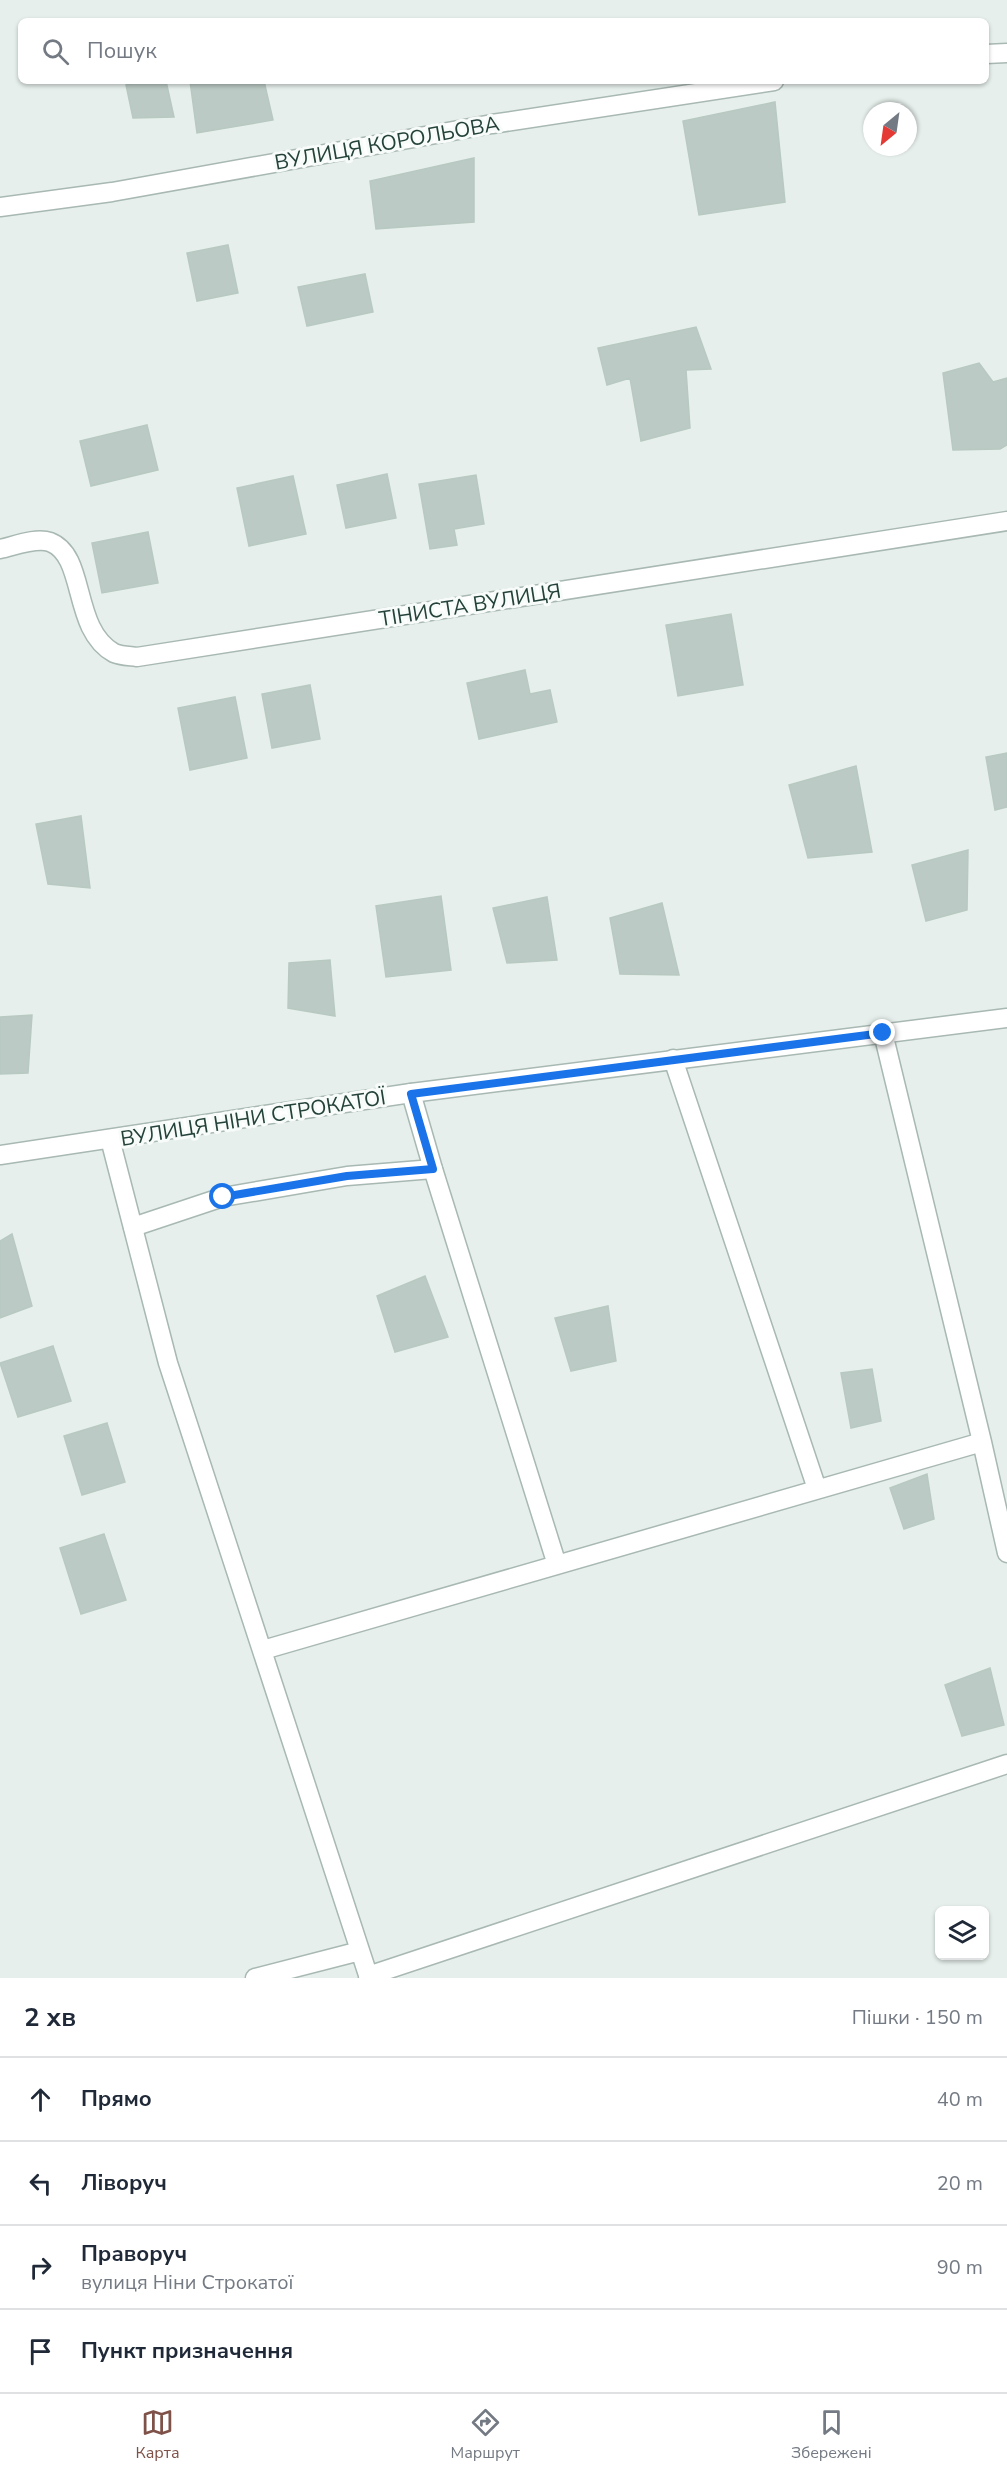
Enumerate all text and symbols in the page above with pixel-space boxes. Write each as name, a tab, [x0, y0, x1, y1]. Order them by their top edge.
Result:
search box	[18, 18, 989, 84]
icon: search	[39, 35, 72, 68]
text: Пошук	[87, 36, 157, 66]
north arrow	[863, 102, 917, 156]
street label: ВУЛИЦЯ КОРОЛЬОВА	[272, 109, 502, 177]
street label: ТІНИСТА ВУЛИЦЯ	[377, 577, 563, 633]
route end	[869, 1019, 895, 1045]
street label: ВУЛИЦЯ НІНИ СТРОКАТОЇ	[118, 1083, 388, 1153]
route start	[209, 1183, 235, 1209]
map controls	[935, 1906, 989, 1960]
button: layers	[935, 1906, 989, 1960]
text: 2 хв	[24, 2000, 76, 2035]
text: Пішки · 150 m	[852, 2004, 983, 2031]
icon: ahead	[24, 2083, 57, 2116]
text: Прямо	[81, 2084, 152, 2114]
text: 40 m	[937, 2086, 983, 2113]
icon: left	[24, 2167, 57, 2200]
text: Ліворуч	[81, 2168, 167, 2198]
text: 20 m	[937, 2170, 983, 2197]
text: Праворуч	[81, 2239, 187, 2269]
icon: right	[24, 2251, 57, 2284]
text: 90 m	[937, 2254, 983, 2281]
text: вулиця Ніни Строкатої	[81, 2269, 293, 2296]
icon: arrive	[24, 2335, 57, 2368]
text: Пункт призначення	[81, 2336, 293, 2366]
tab: Карта	[135, 2406, 180, 2464]
tab: Маршрут	[450, 2406, 520, 2464]
tab: Збережені	[791, 2406, 872, 2464]

